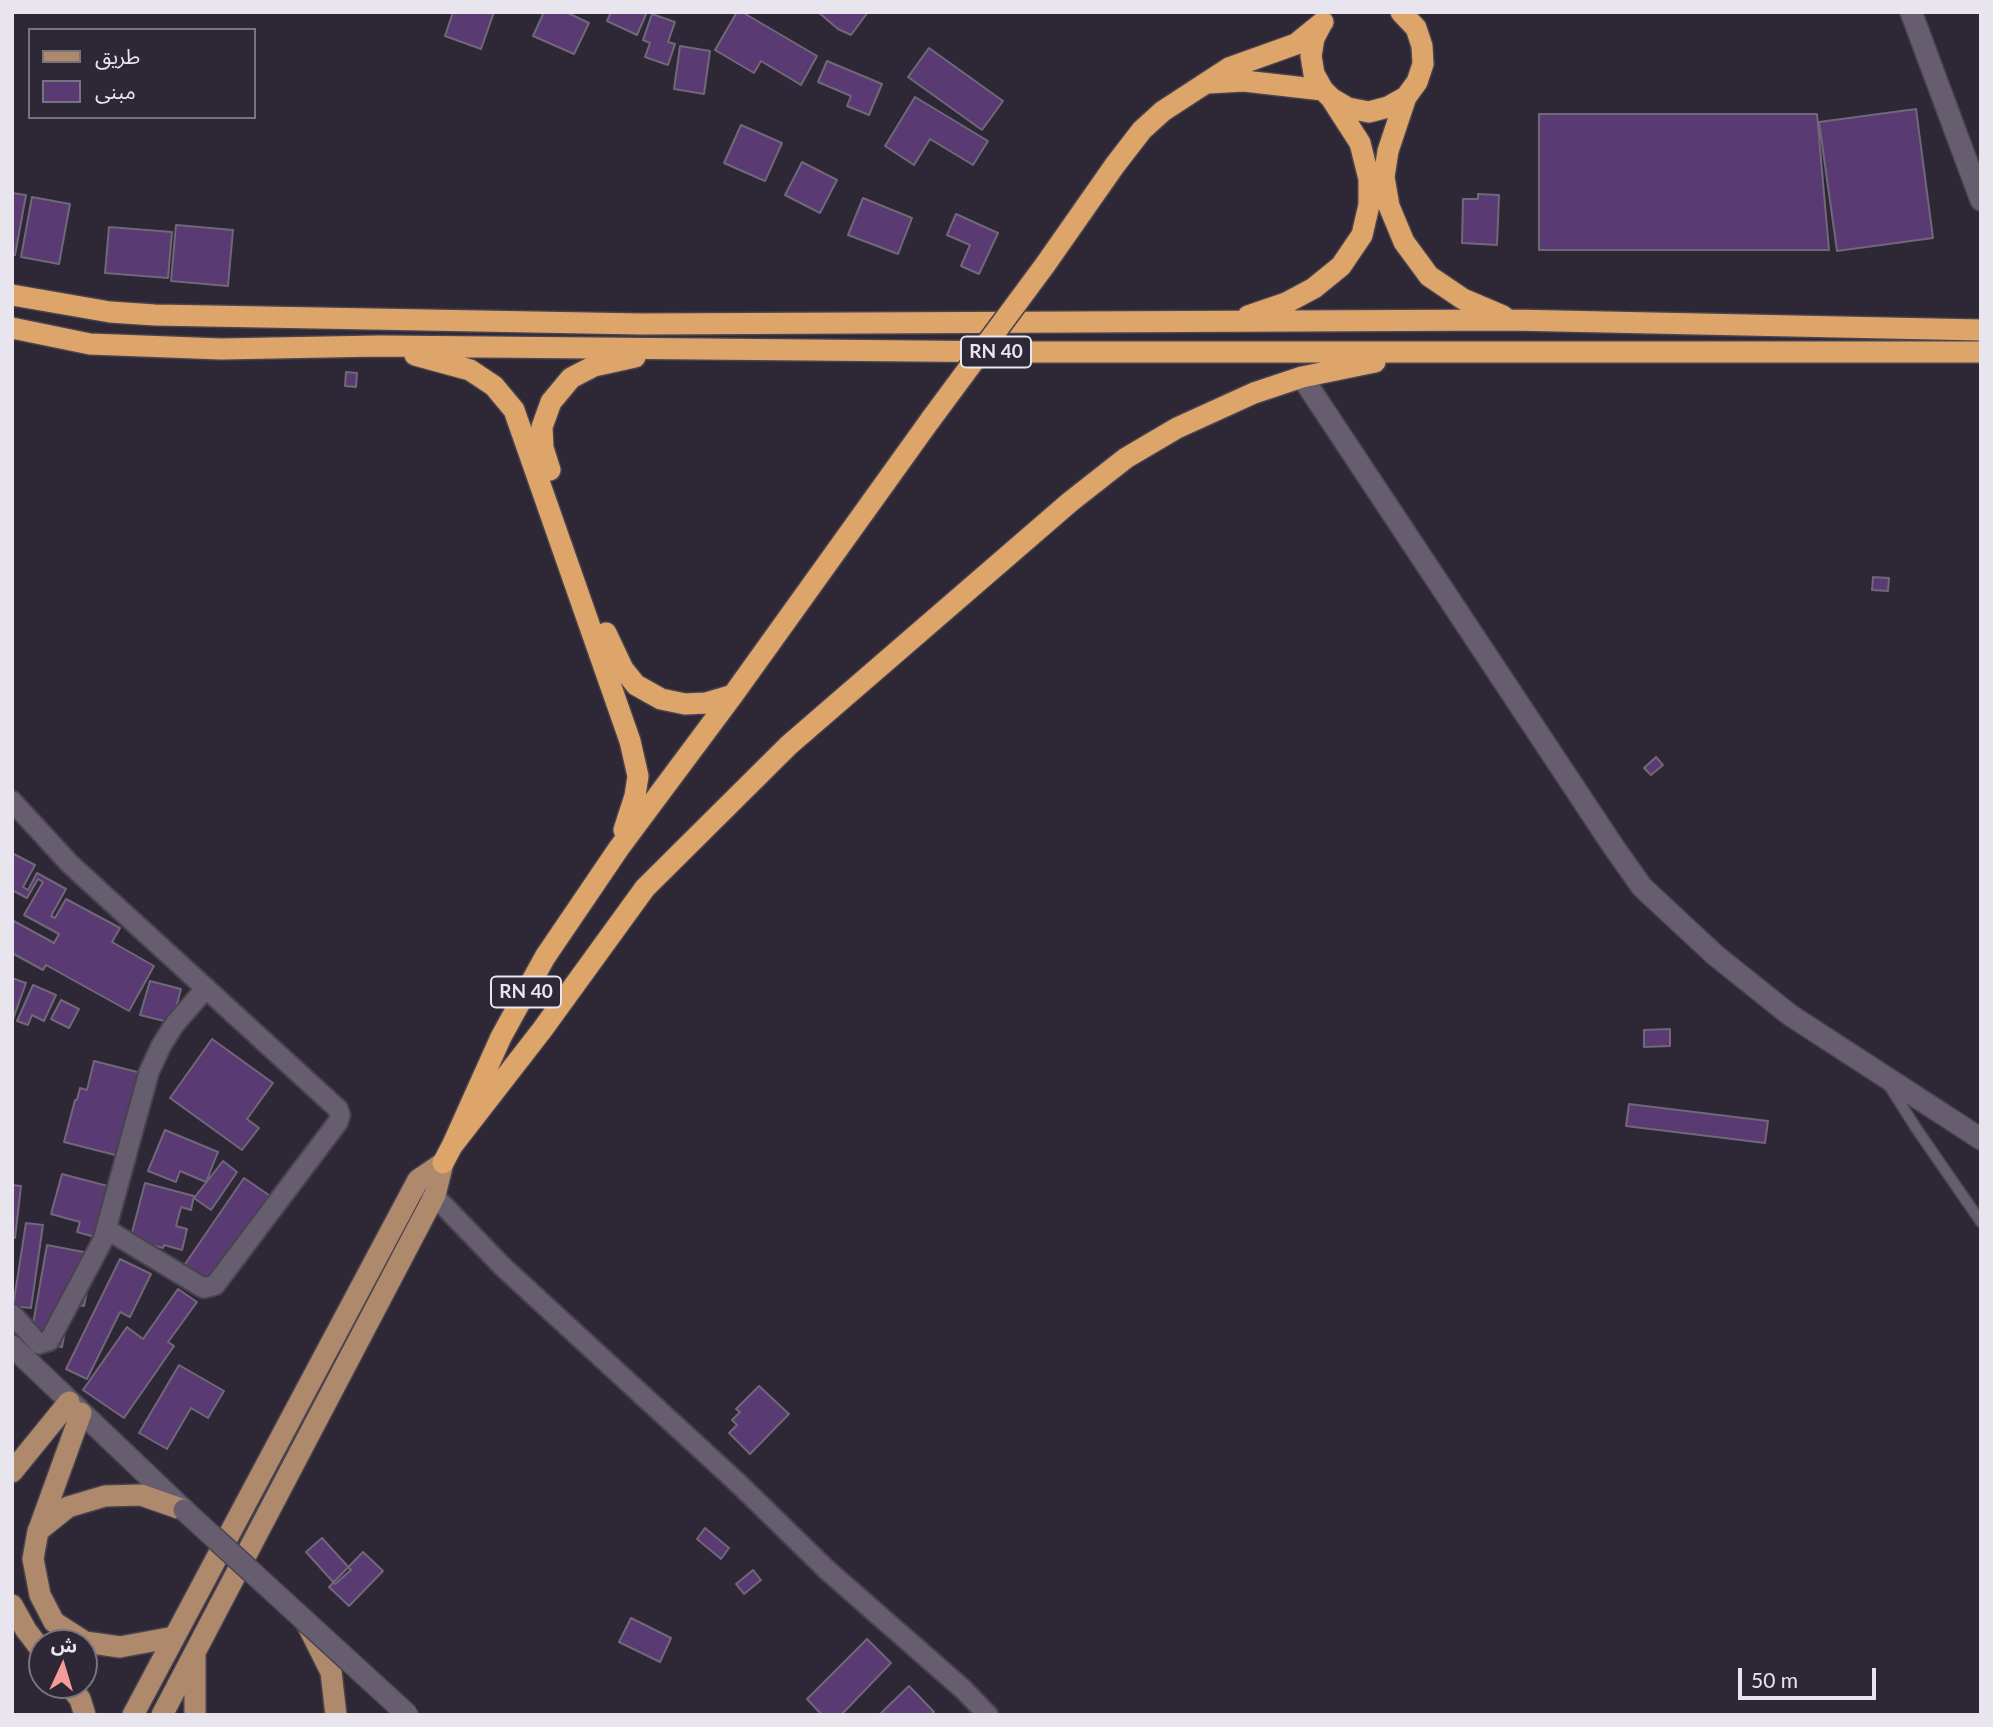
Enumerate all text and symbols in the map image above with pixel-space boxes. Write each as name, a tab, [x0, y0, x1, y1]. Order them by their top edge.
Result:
legend	[28, 28, 256, 119]
text: طريق	[95, 43, 140, 68]
text: مبنى	[95, 78, 136, 103]
road number: RN 40	[961, 336, 1031, 368]
road number: RN 40	[491, 976, 561, 1008]
north arrow	[28, 1629, 98, 1699]
text: ش	[51, 1632, 78, 1657]
scale bar	[1741, 1654, 1879, 1698]
text: 50 m	[1751, 1667, 1798, 1692]

